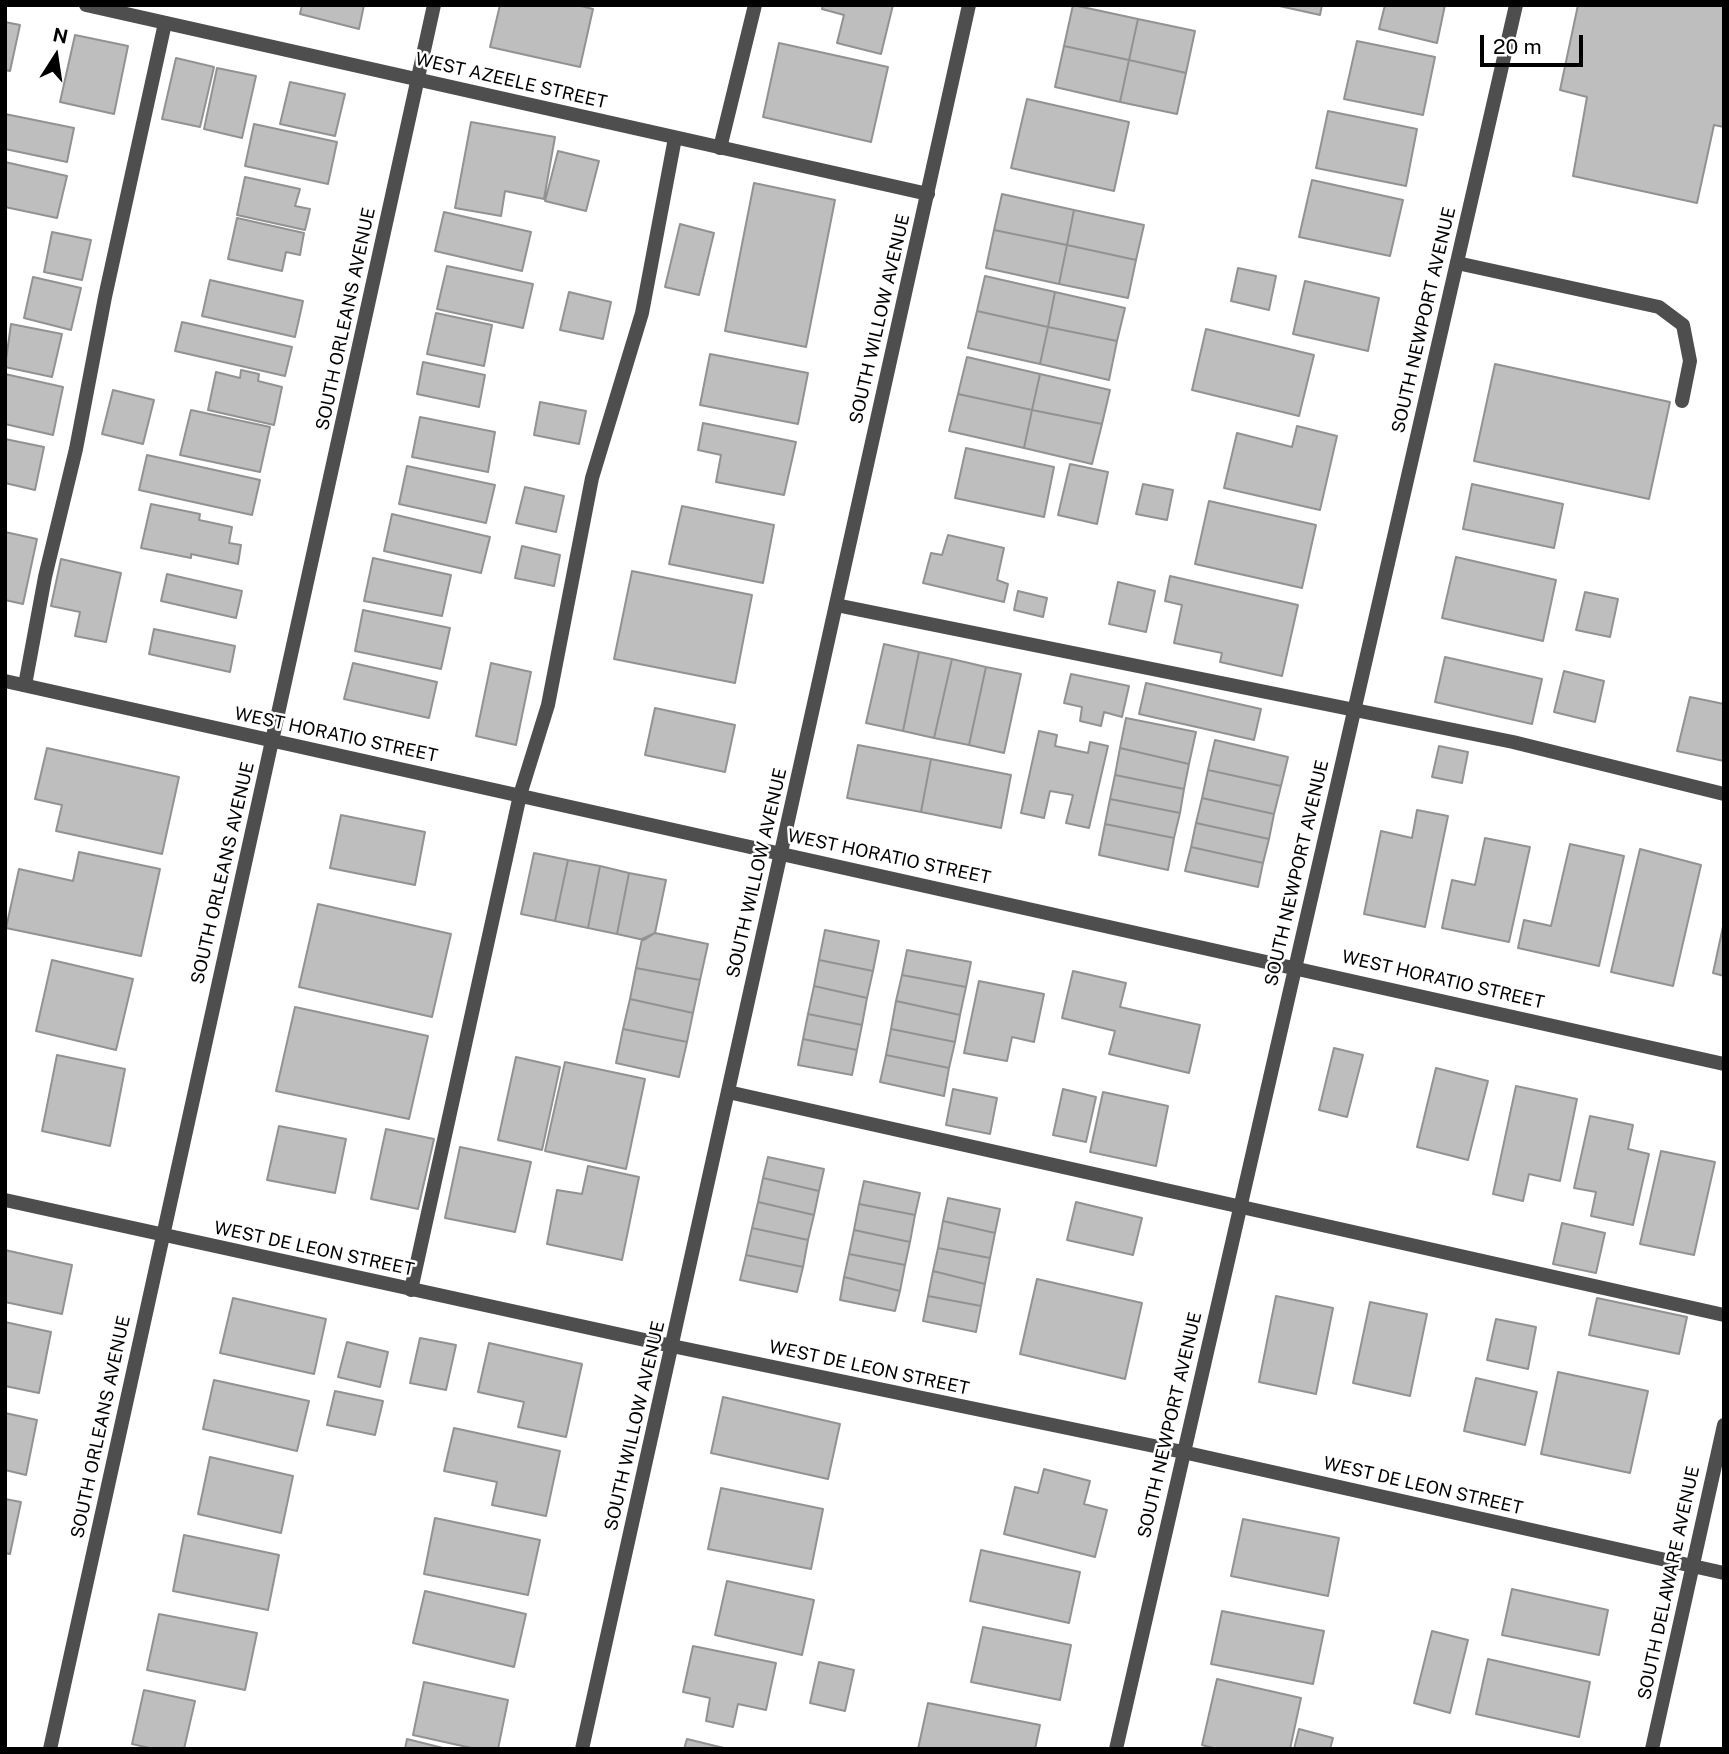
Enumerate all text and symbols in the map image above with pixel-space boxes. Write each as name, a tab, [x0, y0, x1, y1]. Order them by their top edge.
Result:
north arrow	[21, 21, 91, 91]
scale bar	[1484, 21, 1587, 65]
text: N	[51, 23, 70, 48]
text: 20 m	[1493, 34, 1542, 59]
street label: WEST AZEELE STREET	[413, 48, 609, 114]
street label: SOUTH NEWPORT AVENUE	[1387, 205, 1461, 435]
street label: SOUTH ORLEANS AVENUE	[312, 206, 380, 432]
street label: SOUTH WILLOW AVENUE	[845, 212, 915, 426]
street label: WEST HORATIO STREET	[232, 703, 440, 767]
street label: SOUTH NEWPORT AVENUE	[1260, 758, 1334, 988]
street label: SOUTH ORLEANS AVENUE	[187, 760, 259, 986]
street label: SOUTH WILLOW AVENUE	[722, 766, 792, 980]
street label: WEST HORATIO STREET	[785, 825, 993, 889]
street label: WEST HORATIO STREET	[1340, 946, 1546, 1014]
street label: WEST DE LEON STREET	[212, 1217, 416, 1281]
street label: SOUTH NEWPORT AVENUE	[1133, 1310, 1207, 1540]
street label: SOUTH ORLEANS AVENUE	[67, 1314, 135, 1540]
street label: SOUTH WILLOW AVENUE	[600, 1319, 670, 1533]
street label: WEST DE LEON STREET	[767, 1336, 971, 1400]
street label: WEST DE LEON STREET	[1321, 1453, 1525, 1519]
street label: SOUTH DELAWARE AVENUE	[1634, 1464, 1704, 1702]

